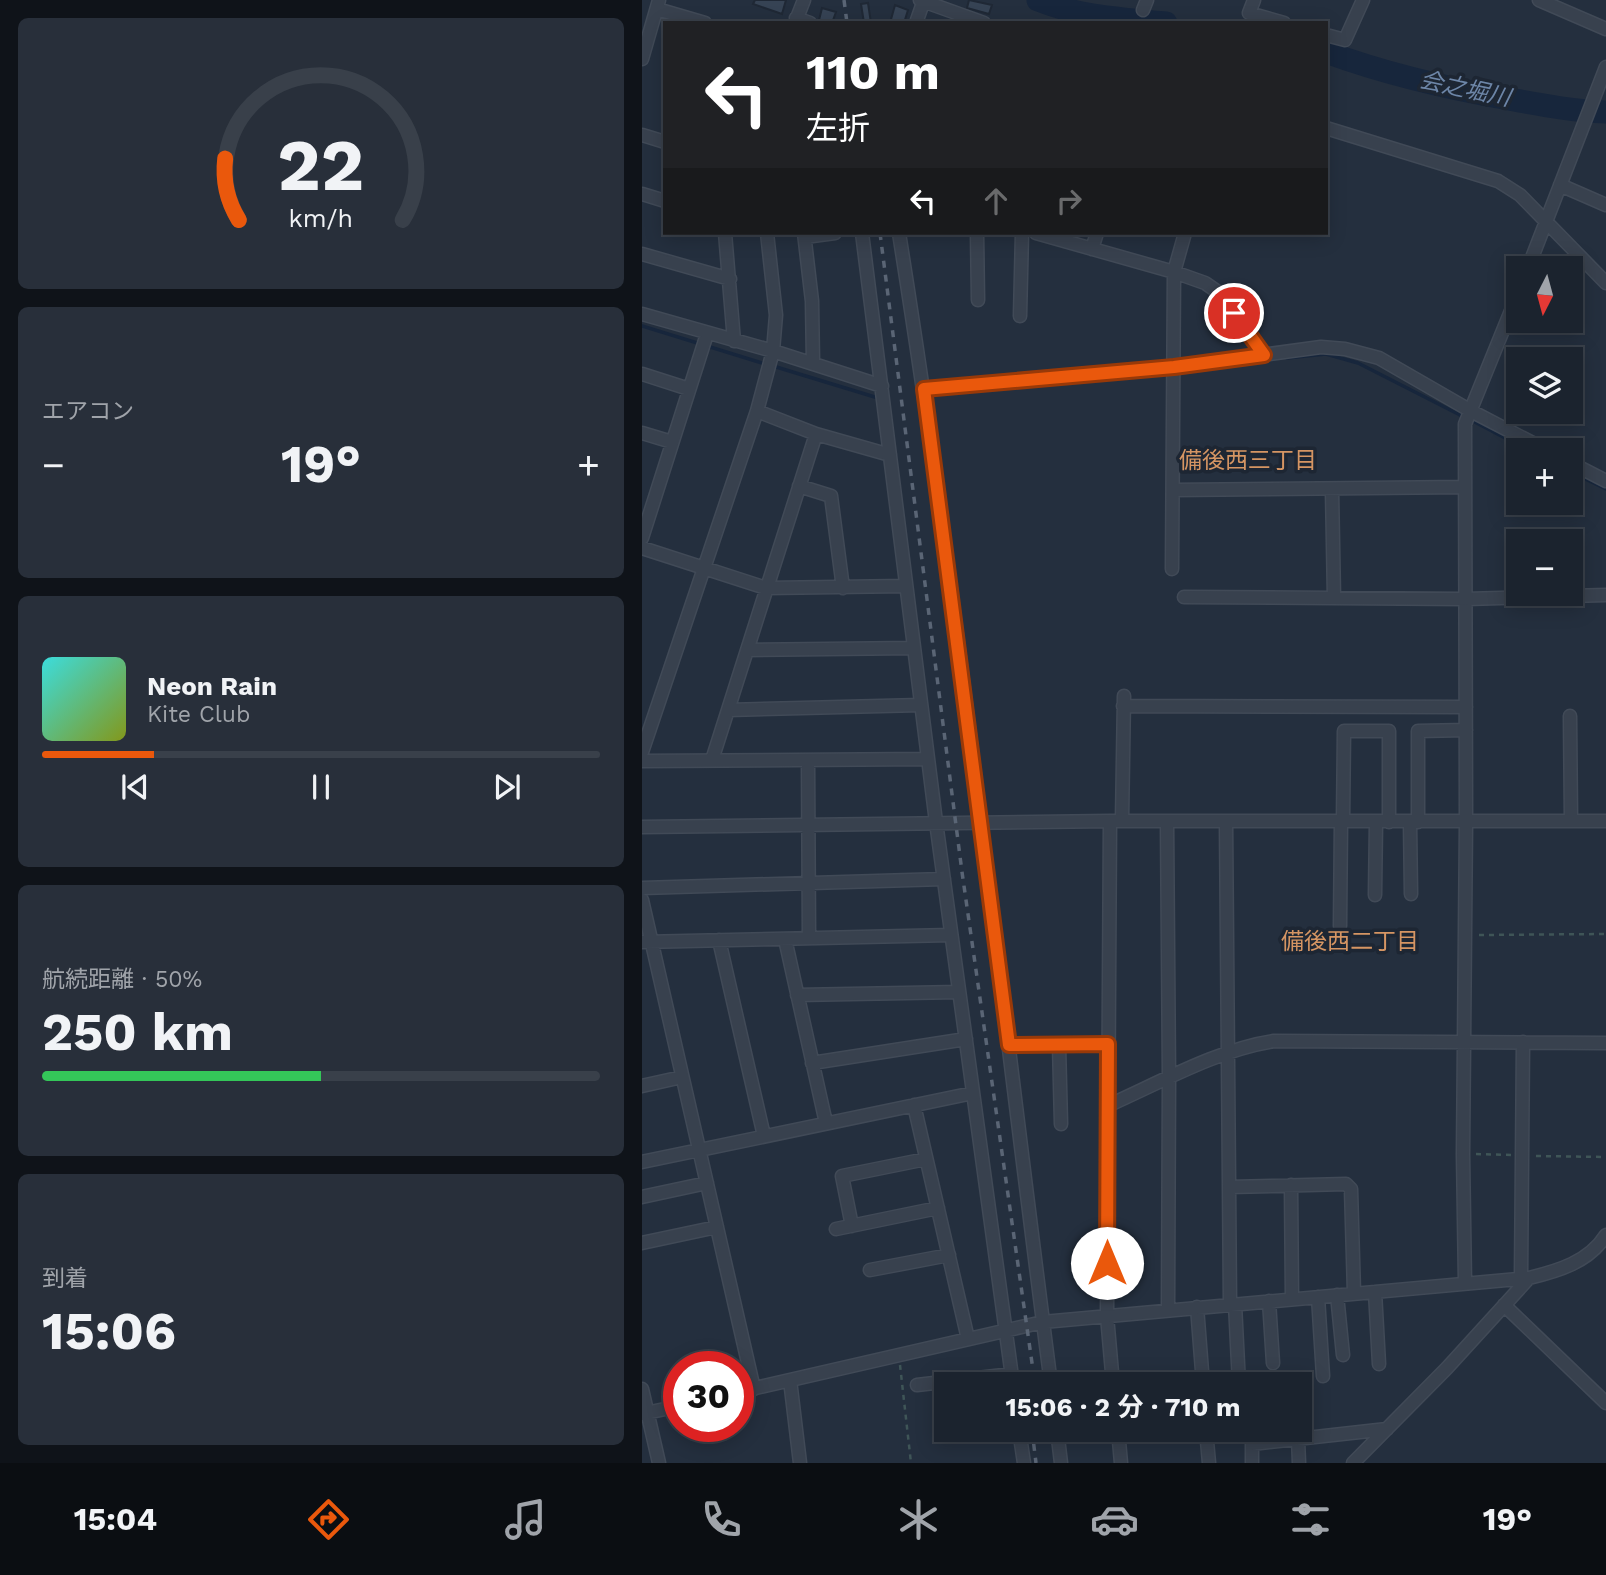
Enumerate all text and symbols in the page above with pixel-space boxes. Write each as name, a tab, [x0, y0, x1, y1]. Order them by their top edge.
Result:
text: 110 m	[806, 43, 940, 101]
icon: left	[691, 49, 782, 140]
water label: 会之堀川	[1417, 66, 1516, 112]
text: 左折	[806, 109, 870, 147]
text: 22	[278, 122, 364, 208]
icon: left	[904, 182, 942, 220]
icon: ahead	[977, 182, 1015, 220]
icon: right	[1050, 182, 1088, 220]
text: km/h	[289, 203, 353, 232]
north arrow	[1506, 256, 1584, 332]
map controls	[1506, 256, 1583, 606]
pin	[1204, 283, 1264, 343]
icon: arrive	[1215, 294, 1253, 332]
button: layers	[1506, 347, 1583, 424]
text: エアコン	[42, 398, 134, 425]
text: 19°	[281, 434, 361, 495]
button: +	[1506, 438, 1583, 515]
text: −	[42, 443, 65, 487]
text: +	[577, 443, 600, 487]
district label: 備後西三丁目	[1179, 447, 1317, 474]
button: −	[1506, 529, 1583, 606]
text: Neon Rain	[147, 671, 277, 701]
text: Kite Club	[147, 701, 250, 728]
icon: previous	[116, 768, 154, 806]
icon: pause	[302, 768, 340, 806]
icon: next	[488, 768, 526, 806]
district label: 備後西二丁目	[1281, 928, 1419, 955]
text: 航続距離 · 50%	[42, 966, 202, 993]
text: 250 km	[42, 1002, 233, 1063]
position arrow	[1070, 1226, 1144, 1300]
text: 到着	[42, 1265, 88, 1292]
text: 15:06	[42, 1301, 176, 1362]
speed limit sign: 30	[663, 1351, 754, 1442]
text: 15:06 · 2 分 · 710 m	[1006, 1392, 1240, 1422]
icon: directions	[304, 1495, 353, 1544]
icon: music	[501, 1495, 550, 1544]
icon: phone	[697, 1495, 746, 1544]
icon: climate	[894, 1495, 943, 1544]
icon: car	[1090, 1495, 1139, 1544]
icon: filters	[1286, 1495, 1335, 1544]
text: 15:04	[74, 1500, 157, 1538]
text: 19°	[1483, 1500, 1532, 1538]

